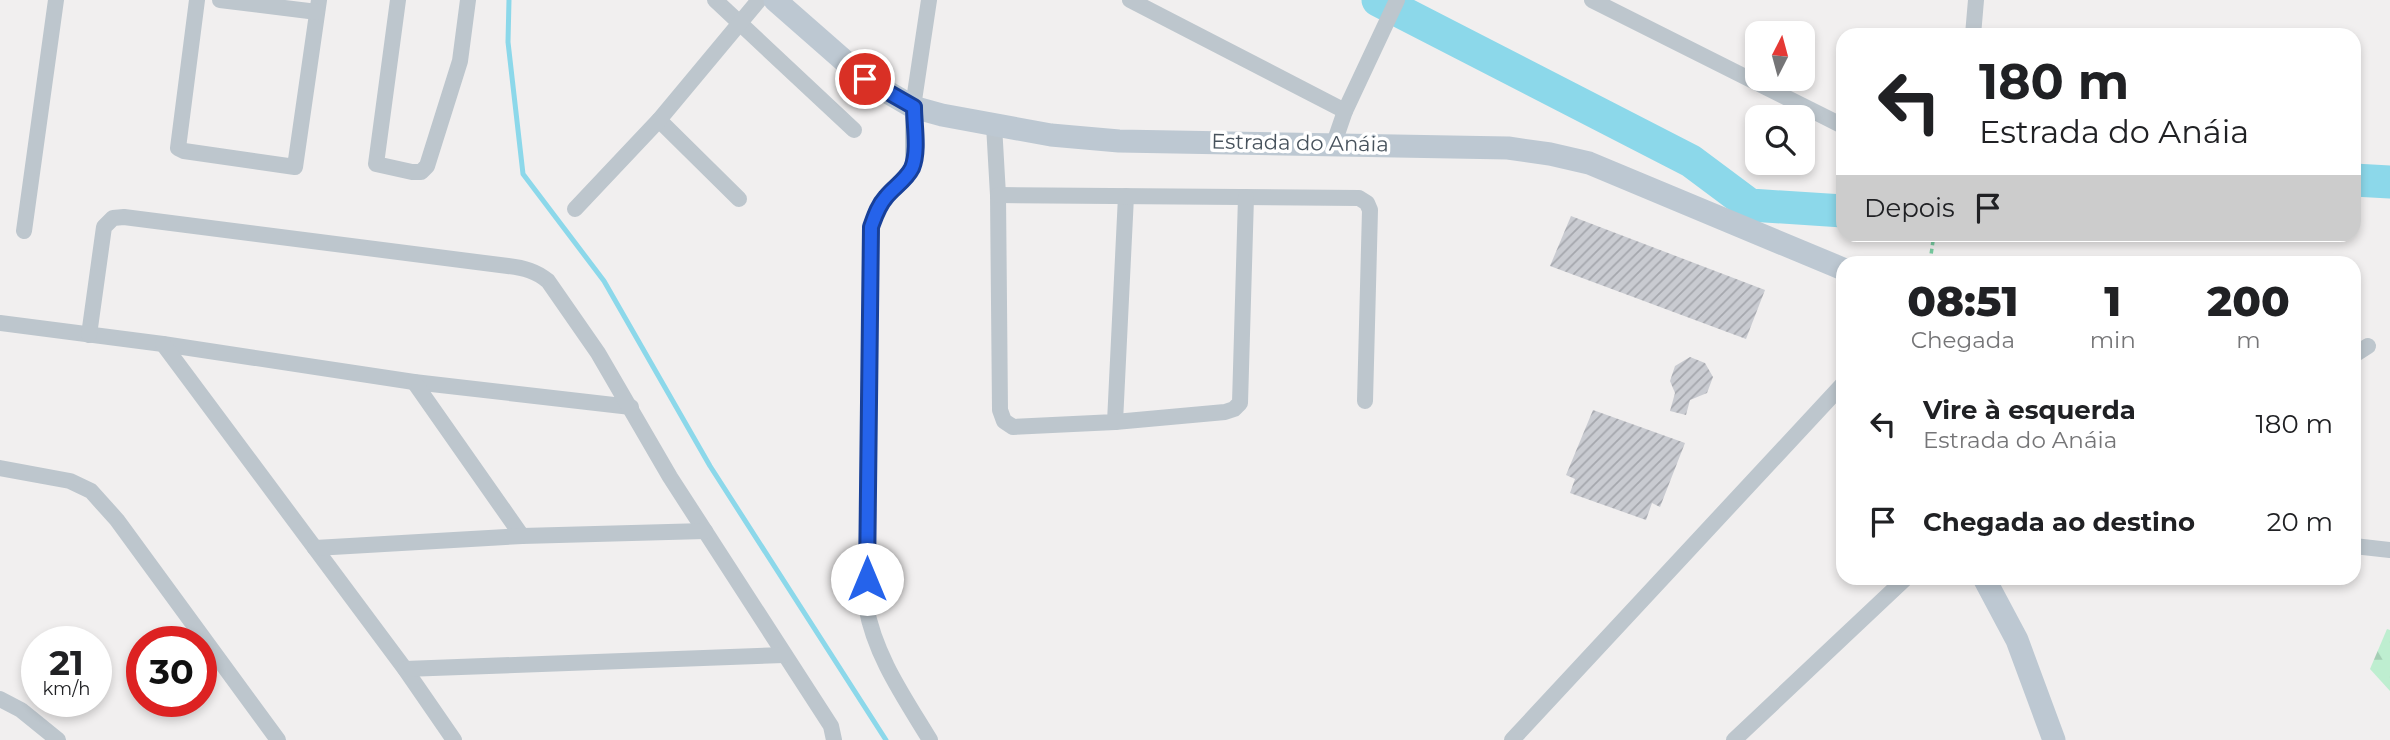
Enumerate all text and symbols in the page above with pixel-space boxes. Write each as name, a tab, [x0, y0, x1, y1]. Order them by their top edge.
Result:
north arrow	[1745, 21, 1815, 91]
map controls	[1745, 21, 1815, 175]
pin	[835, 49, 895, 109]
text: 180 m	[1979, 52, 2129, 111]
icon: left	[1864, 56, 1955, 147]
icon: arrive	[846, 60, 884, 98]
button: search	[1745, 105, 1815, 175]
text: Estrada do Anáia	[1979, 112, 2249, 151]
street label: Estrada do Anáia	[1211, 128, 1389, 157]
icon: arrive	[1969, 189, 2007, 227]
text: Depois	[1864, 192, 1955, 224]
text: 08:51	[1907, 275, 2018, 327]
text: 1	[2104, 275, 2121, 327]
text: 200	[2207, 275, 2290, 327]
text: Chegada	[1911, 326, 2015, 354]
text: min	[2090, 326, 2136, 354]
text: m	[2236, 326, 2261, 354]
text: Vire à esquerda	[1923, 394, 2136, 426]
icon: left	[1864, 405, 1902, 443]
text: 180 m	[2255, 408, 2333, 440]
text: Estrada do Anáia	[1923, 426, 2117, 454]
icon: arrive	[1864, 503, 1902, 541]
text: Chegada ao destino	[1923, 506, 2195, 538]
text: 20 m	[2267, 506, 2333, 538]
position arrow	[830, 542, 904, 616]
speed limit sign: 30	[126, 626, 217, 717]
text: 21	[49, 641, 84, 684]
text: km/h	[42, 678, 91, 700]

